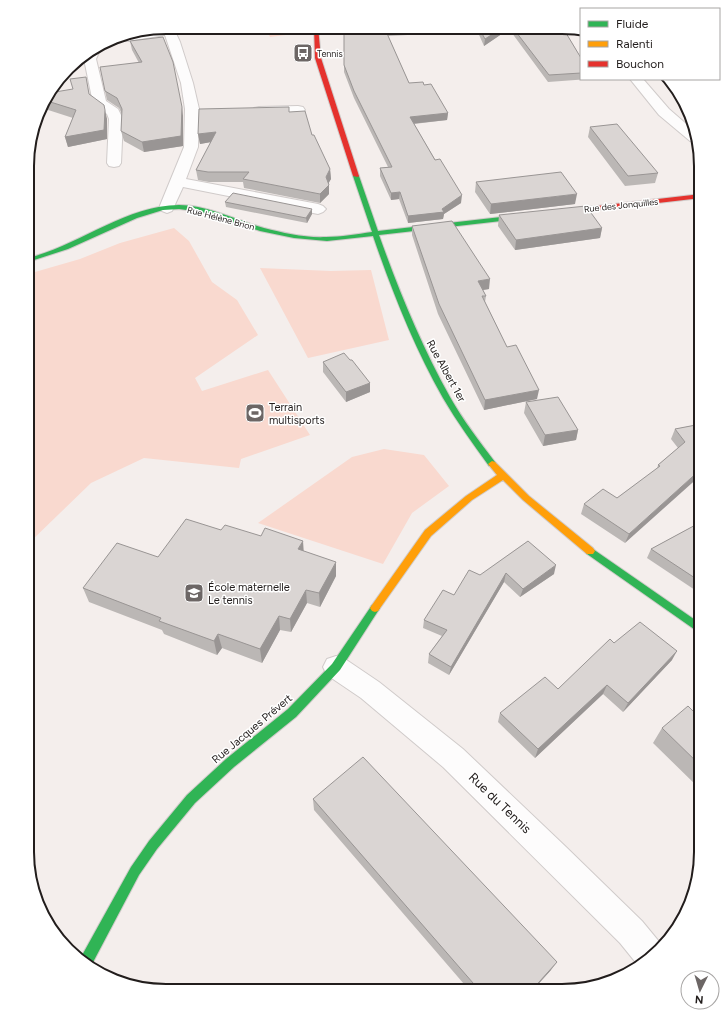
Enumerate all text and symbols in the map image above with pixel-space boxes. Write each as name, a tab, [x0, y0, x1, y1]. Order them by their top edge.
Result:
legend	[580, 8, 720, 80]
text: Fluide	[616, 17, 649, 31]
text: Ralenti	[616, 37, 653, 51]
bus stop icon: Tennis	[292, 42, 314, 64]
place label: Tennis	[317, 48, 343, 59]
text: Bouchon	[616, 57, 664, 71]
street label: Rue des Jonquilles	[583, 196, 659, 214]
street label: Rue Hélène Brion	[186, 204, 256, 232]
street label: Rue Albert 1er	[424, 338, 469, 405]
place label: Terrain multisports	[269, 401, 325, 427]
sports icon: Terrain multisports	[244, 402, 266, 424]
place label: École maternelle Le tennis	[208, 581, 290, 607]
school or university icon: École maternelle Le tennis	[183, 582, 205, 604]
street label: Rue Jacques Prévert	[209, 692, 295, 766]
street label: Rue du Tennis	[466, 770, 534, 836]
north arrow	[680, 970, 720, 1010]
text: N	[694, 993, 704, 1006]

